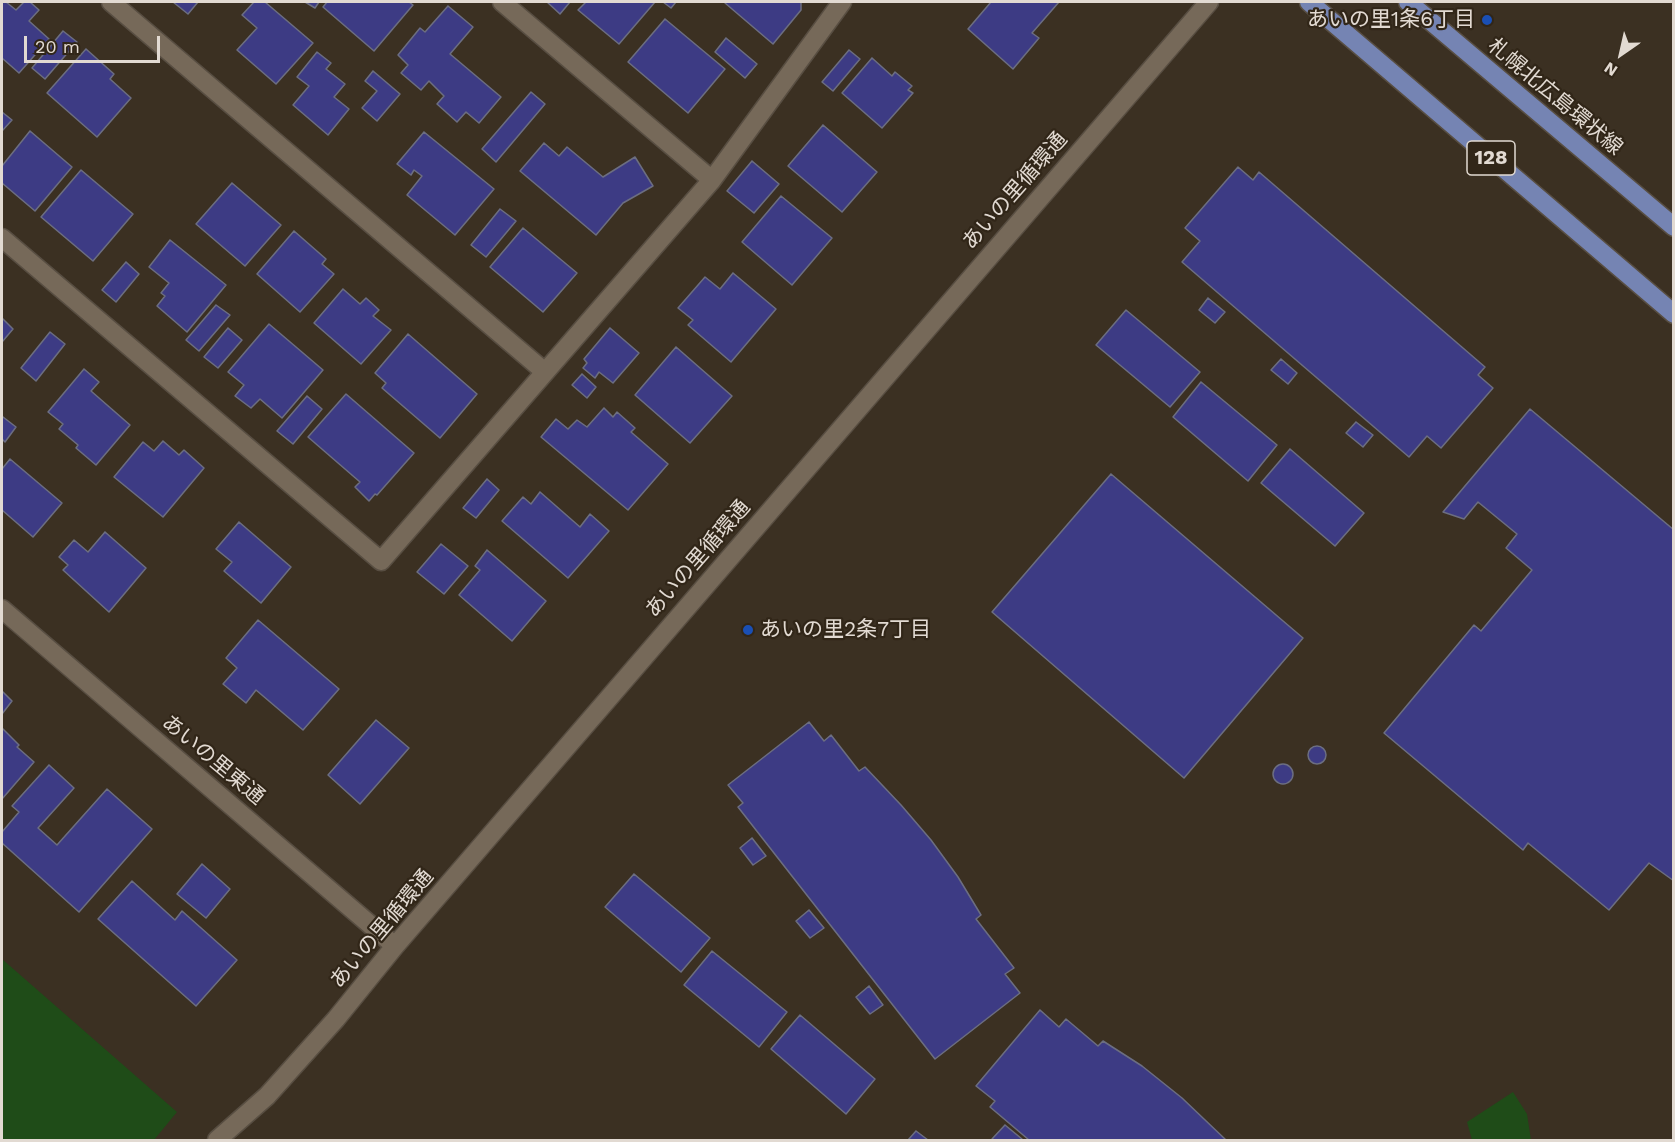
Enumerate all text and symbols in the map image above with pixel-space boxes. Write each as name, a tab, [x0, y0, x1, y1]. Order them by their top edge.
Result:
place label: あいの里1条6丁目	[1307, 7, 1475, 33]
marker: あいの里1条6丁目	[1480, 13, 1494, 27]
scale bar	[27, 24, 164, 62]
north arrow	[1591, 24, 1651, 84]
street label: 札幌北広島環状線	[1483, 33, 1627, 161]
text: 20 m	[35, 36, 80, 57]
text: N	[1600, 58, 1621, 81]
street label: あいの里循環通	[957, 127, 1073, 255]
road number: 128	[1467, 141, 1515, 175]
street label: あいの里循環通	[640, 495, 756, 623]
place label: あいの里2条7丁目	[760, 617, 931, 643]
marker: あいの里2条7丁目	[741, 623, 755, 637]
street label: あいの里東通	[157, 710, 269, 810]
street label: あいの里循環通	[325, 865, 439, 993]

